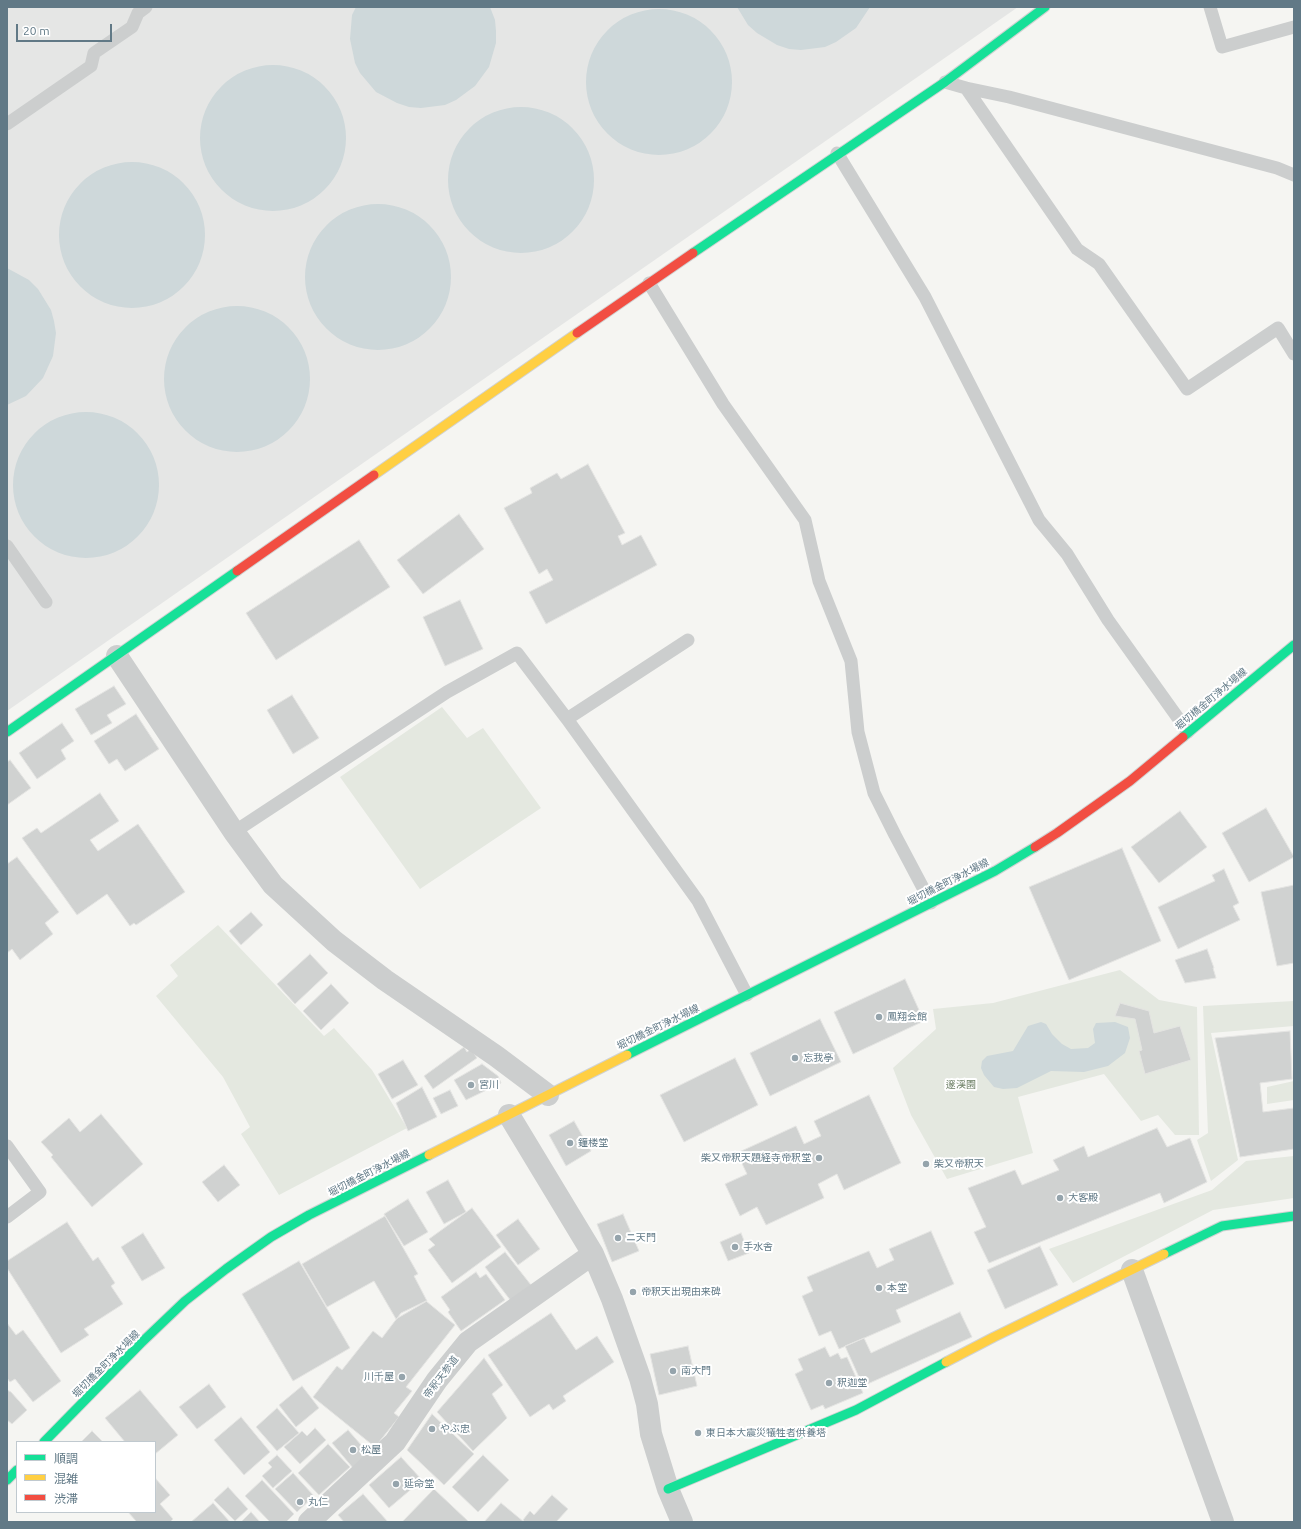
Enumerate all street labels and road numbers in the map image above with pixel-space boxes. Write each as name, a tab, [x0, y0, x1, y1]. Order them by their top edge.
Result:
street label: 堀切橋金町浄水場線	[1173, 665, 1249, 733]
street label: 堀切橋金町浄水場線	[905, 856, 991, 908]
street label: 堀切橋金町浄水場線	[615, 1002, 701, 1052]
street label: 堀切橋金町浄水場線	[326, 1147, 412, 1199]
street label: 堀切橋金町浄水場線	[70, 1328, 142, 1400]
street label: 帝釈天参道	[421, 1353, 461, 1401]

